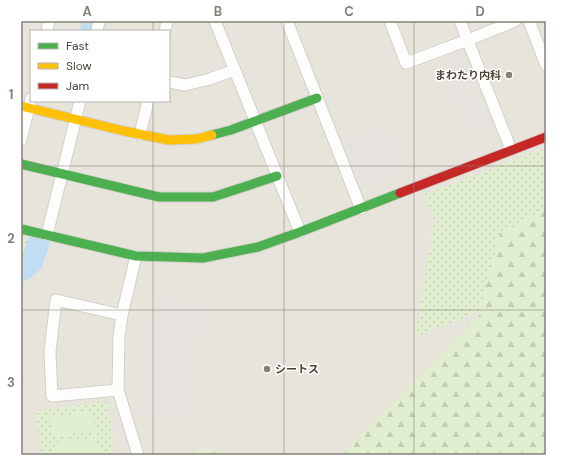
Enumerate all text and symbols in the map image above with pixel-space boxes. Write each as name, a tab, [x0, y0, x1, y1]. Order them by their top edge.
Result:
text: A	[82, 3, 92, 20]
text: B	[214, 3, 222, 20]
text: C	[344, 3, 354, 20]
text: D	[475, 3, 485, 20]
legend	[30, 30, 170, 102]
text: Fast	[66, 38, 89, 54]
text: Slow	[66, 58, 92, 74]
place label: まわたり内科	[435, 68, 501, 82]
marker: まわたり内科	[504, 70, 514, 80]
text: Jam	[66, 78, 89, 94]
text: 1	[9, 86, 13, 103]
text: 2	[7, 230, 15, 247]
place label: シートス	[275, 362, 319, 376]
marker: シートス	[262, 364, 272, 374]
text: 3	[7, 374, 15, 391]

